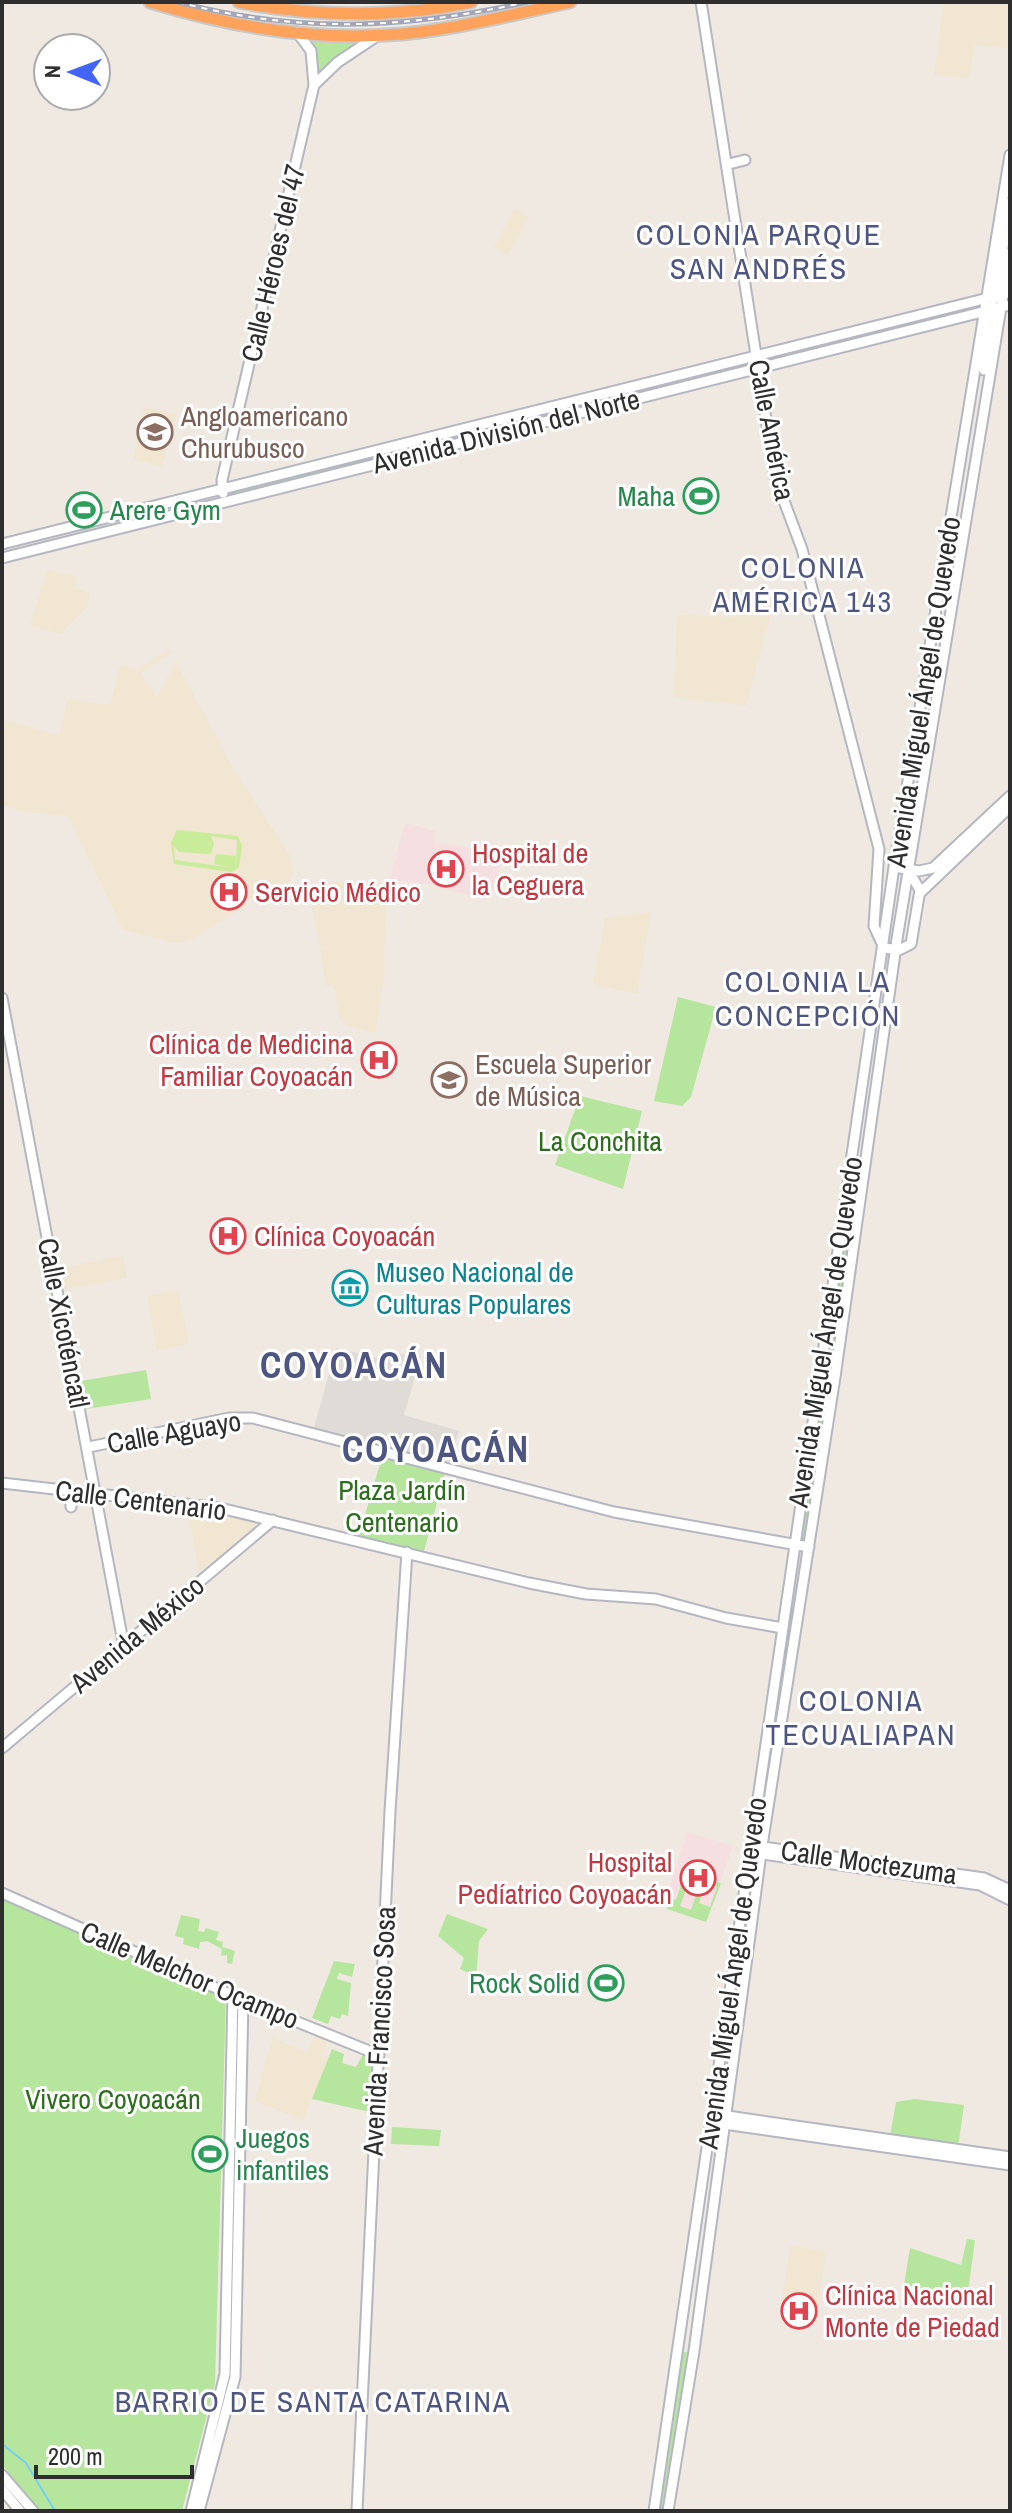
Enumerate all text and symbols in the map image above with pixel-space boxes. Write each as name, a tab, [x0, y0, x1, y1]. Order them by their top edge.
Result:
north arrow	[32, 32, 112, 112]
text: N	[37, 65, 67, 78]
street label: Calle Héroes del 47	[232, 160, 314, 366]
district label: COLONIA PARQUE SAN ANDRÉS	[636, 214, 882, 288]
street label: Calle América	[740, 356, 804, 504]
street label: Avenida División del Norte	[367, 379, 644, 483]
place label: Angloamericano Churubusco	[180, 397, 348, 467]
school or university icon: Angloamericano Churubusco	[136, 413, 174, 451]
place label: Maha	[618, 477, 675, 515]
sports icon: Maha	[682, 477, 720, 515]
sports icon: Arere Gym	[65, 491, 103, 529]
place label: Arere Gym	[109, 491, 221, 529]
street label: Avenida Miguel Ángel de Quevedo	[876, 514, 969, 871]
district label: COLONIA AMÉRICA 143	[712, 547, 893, 621]
place label: Hospital de la Ceguera	[472, 834, 588, 904]
hospital icon: Hospital de la Ceguera	[427, 850, 465, 888]
hospital icon: Servicio Médico	[210, 873, 248, 911]
place label: Servicio Médico	[255, 873, 421, 911]
district label: COLONIA LA CONCEPCIÓN	[715, 961, 901, 1035]
place label: Clínica de Medicina Familiar Coyoacán	[149, 1025, 353, 1095]
hospital icon: Clínica de Medicina Familiar Coyoacán	[360, 1041, 398, 1079]
place label: Escuela Superior de Música	[475, 1045, 651, 1115]
school or university icon: Escuela Superior de Música	[430, 1061, 468, 1099]
park label: La Conchita	[538, 1122, 662, 1160]
street label: Avenida Miguel Ángel de Quevedo	[778, 1154, 871, 1511]
hospital icon: Clínica Coyoacán	[209, 1217, 247, 1255]
place label: Clínica Coyoacán	[254, 1217, 435, 1255]
street label: Calle Xicoténcatl	[29, 1235, 99, 1411]
place label: Museo Nacional de Culturas Populares	[376, 1253, 574, 1323]
museum icon: Museo Nacional de Culturas Populares	[331, 1269, 369, 1307]
district label: COYOACÁN	[260, 1341, 448, 1389]
street label: Calle Aguayo	[104, 1402, 244, 1462]
district label: COYOACÁN	[342, 1425, 530, 1473]
street label: Calle Centenario	[53, 1471, 229, 1529]
park label: Plaza Jardín Centenario	[338, 1471, 466, 1541]
street label: Avenida México	[61, 1567, 212, 1702]
district label: COLONIA TECUALIAPAN	[765, 1680, 957, 1754]
street label: Avenida Miguel Ángel de Quevedo	[688, 1795, 775, 2152]
street label: Calle Moctezuma	[779, 1831, 960, 1893]
place label: Hospital Pedíatrico Coyoacán	[458, 1843, 672, 1913]
hospital icon: Hospital Pedíatrico Coyoacán	[679, 1859, 717, 1897]
street label: Avenida Francisco Sosa	[353, 1905, 405, 2158]
street label: Calle Melchor Ocampo	[75, 1912, 305, 2038]
place label: Rock Solid	[469, 1964, 580, 2002]
sports icon: Rock Solid	[587, 1964, 625, 2002]
park label: Vivero Coyoacán	[25, 2080, 201, 2118]
place label: Juegos infantiles	[236, 2119, 329, 2189]
sports icon: Juegos infantiles	[191, 2135, 229, 2173]
place label: Clínica Nacional Monte de Piedad	[825, 2276, 1000, 2346]
hospital icon: Clínica Nacional Monte de Piedad	[780, 2292, 818, 2330]
district label: BARRIO DE SANTA CATARINA	[115, 2381, 511, 2421]
scale bar	[36, 2429, 192, 2479]
text: 200 m	[48, 2440, 103, 2472]

